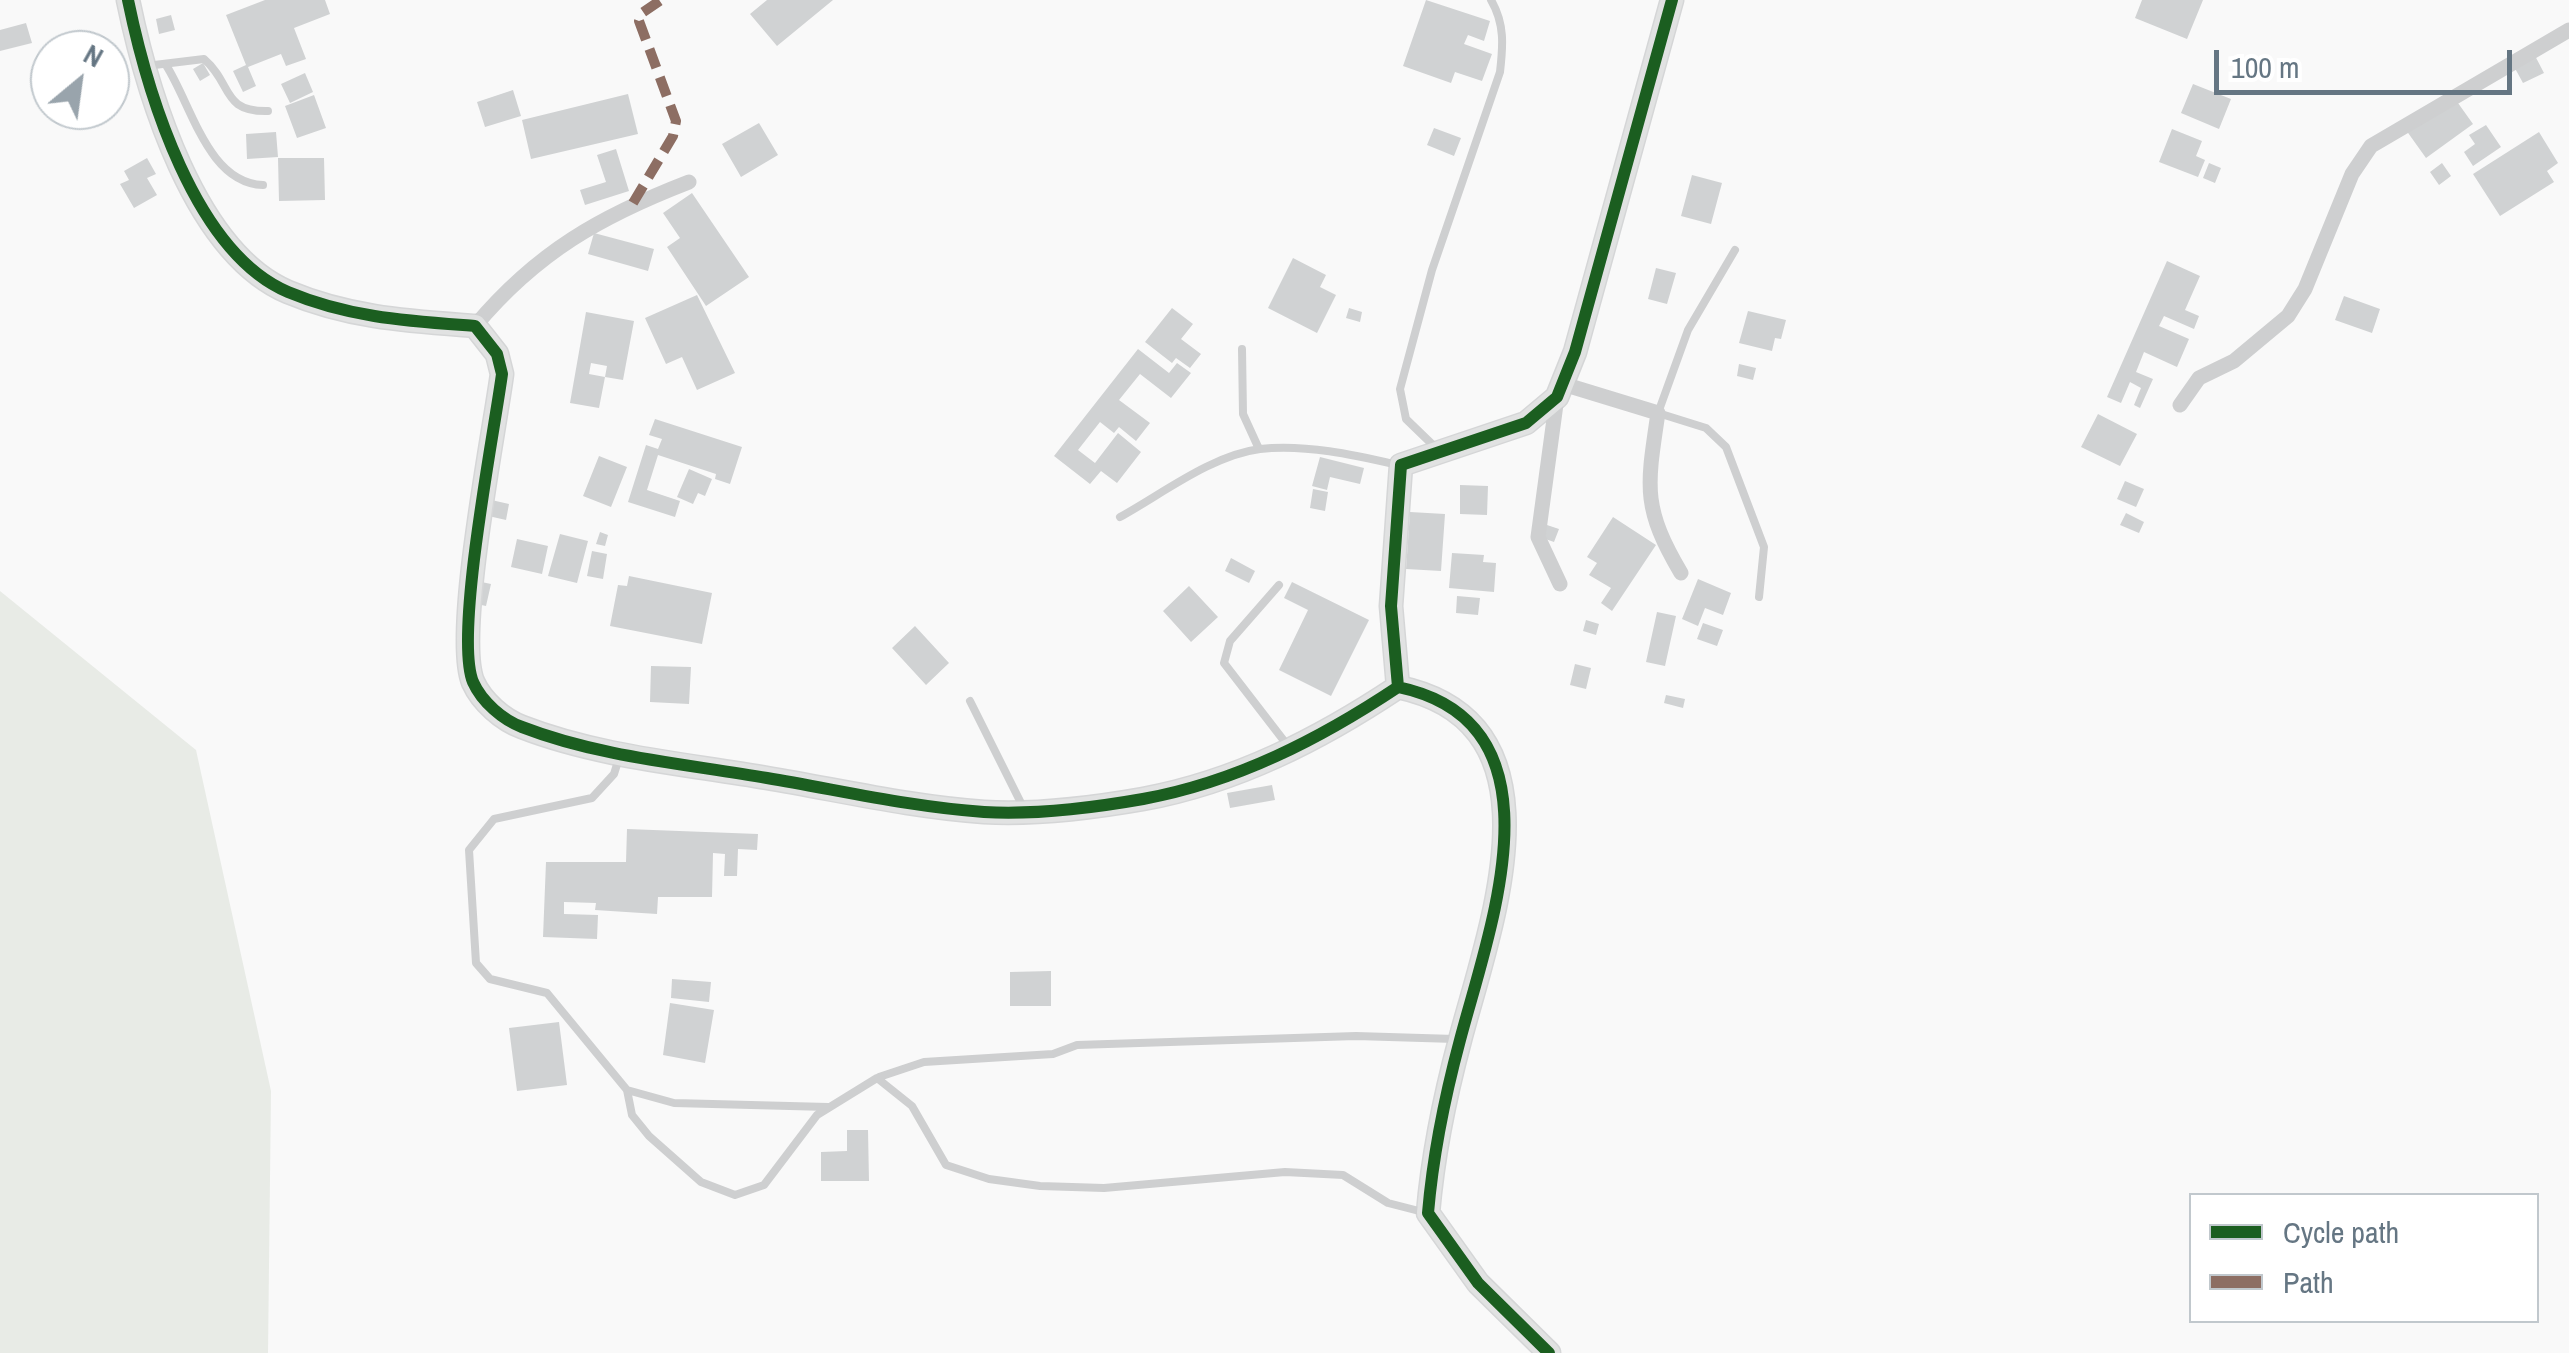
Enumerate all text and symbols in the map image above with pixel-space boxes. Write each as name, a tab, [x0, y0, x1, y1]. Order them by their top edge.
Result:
north arrow	[30, 30, 130, 130]
scale bar	[2219, 30, 2516, 92]
text: N	[77, 35, 110, 76]
text: 100 m	[2231, 47, 2299, 87]
legend	[2189, 1193, 2539, 1323]
text: Cycle path	[2283, 1212, 2399, 1252]
text: Path	[2283, 1262, 2334, 1302]

